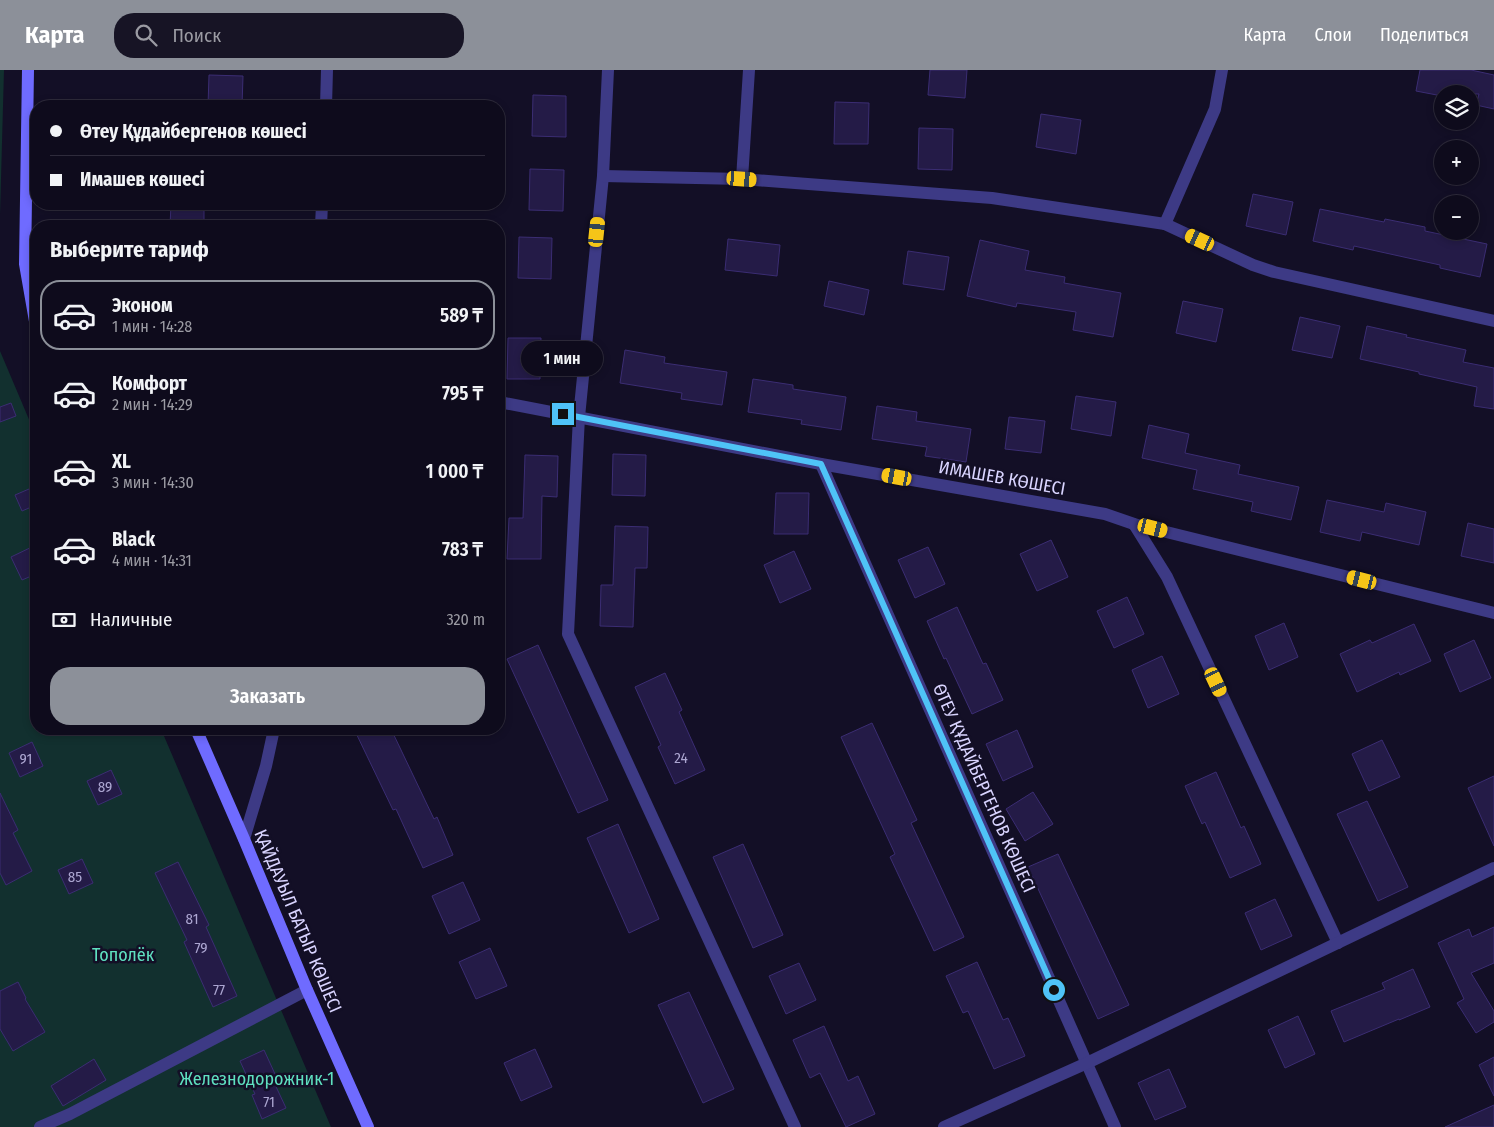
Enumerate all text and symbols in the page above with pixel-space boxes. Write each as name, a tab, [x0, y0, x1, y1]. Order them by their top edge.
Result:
search box	[114, 13, 464, 58]
text: Карта	[25, 21, 84, 49]
icon: search	[132, 21, 160, 49]
text: Поиск	[172, 24, 221, 47]
text: Карта	[1243, 24, 1286, 46]
text: Слои	[1314, 24, 1352, 46]
text: Поделиться	[1380, 24, 1469, 46]
map controls	[1434, 85, 1479, 240]
button: layers	[1434, 85, 1479, 130]
text: Өтеу Құдайбергенов көшесі	[80, 120, 307, 143]
button: +	[1434, 140, 1479, 185]
text: Имашев көшесі	[80, 168, 205, 191]
car	[726, 170, 757, 188]
button: −	[1434, 195, 1479, 240]
car	[587, 216, 606, 248]
car	[1183, 227, 1216, 253]
text: Выберите тариф	[50, 236, 209, 263]
icon: car	[52, 293, 97, 338]
text: Эконом	[112, 294, 173, 317]
text: 589 ₸	[440, 304, 483, 327]
text: 1 мин · 14:28	[112, 317, 192, 336]
callout: 1 мин	[522, 342, 604, 376]
text: 1 мин	[543, 349, 581, 368]
icon: car	[52, 371, 97, 416]
text: Комфорт	[112, 372, 187, 395]
text: 795 ₸	[442, 382, 483, 405]
text: 2 мин · 14:29	[112, 395, 193, 414]
route end	[552, 403, 574, 425]
icon: car	[52, 449, 97, 494]
text: XL	[112, 450, 131, 473]
street label: ИМАШЕВ КӨШЕСІ	[937, 456, 1067, 500]
text: 1 000 ₸	[426, 460, 483, 483]
car	[880, 467, 913, 487]
text: 3 мин · 14:30	[112, 473, 194, 492]
car	[1136, 517, 1169, 539]
icon: car	[52, 527, 97, 572]
text: Black	[112, 528, 155, 551]
text: 783 ₸	[442, 538, 483, 561]
text: 4 мин · 14:31	[112, 551, 192, 570]
car	[1345, 569, 1378, 591]
icon: cash	[50, 606, 78, 634]
text: Наличные	[90, 608, 172, 631]
text: 320 m	[446, 610, 485, 629]
car	[1202, 665, 1229, 699]
button: Заказать	[50, 667, 485, 725]
street label: ӨТЕУ ҚҰДАЙБЕРГЕНОВ КӨШЕСІ	[928, 680, 1040, 896]
house number: 24	[674, 749, 688, 767]
house number: 91	[20, 750, 32, 768]
house number: 89	[98, 778, 112, 796]
street label: ҚАЙДАУЫЛ БАТЫР КӨШЕСІ	[249, 826, 347, 1016]
house number: 85	[68, 868, 82, 886]
house number: 81	[186, 910, 198, 928]
house number: 79	[194, 939, 208, 957]
park label: Тополёк	[92, 944, 155, 966]
route start	[1043, 979, 1065, 1001]
house number: 77	[213, 981, 225, 999]
park label: Железнодорожник-1	[180, 1068, 334, 1090]
house number: 71	[263, 1093, 275, 1111]

